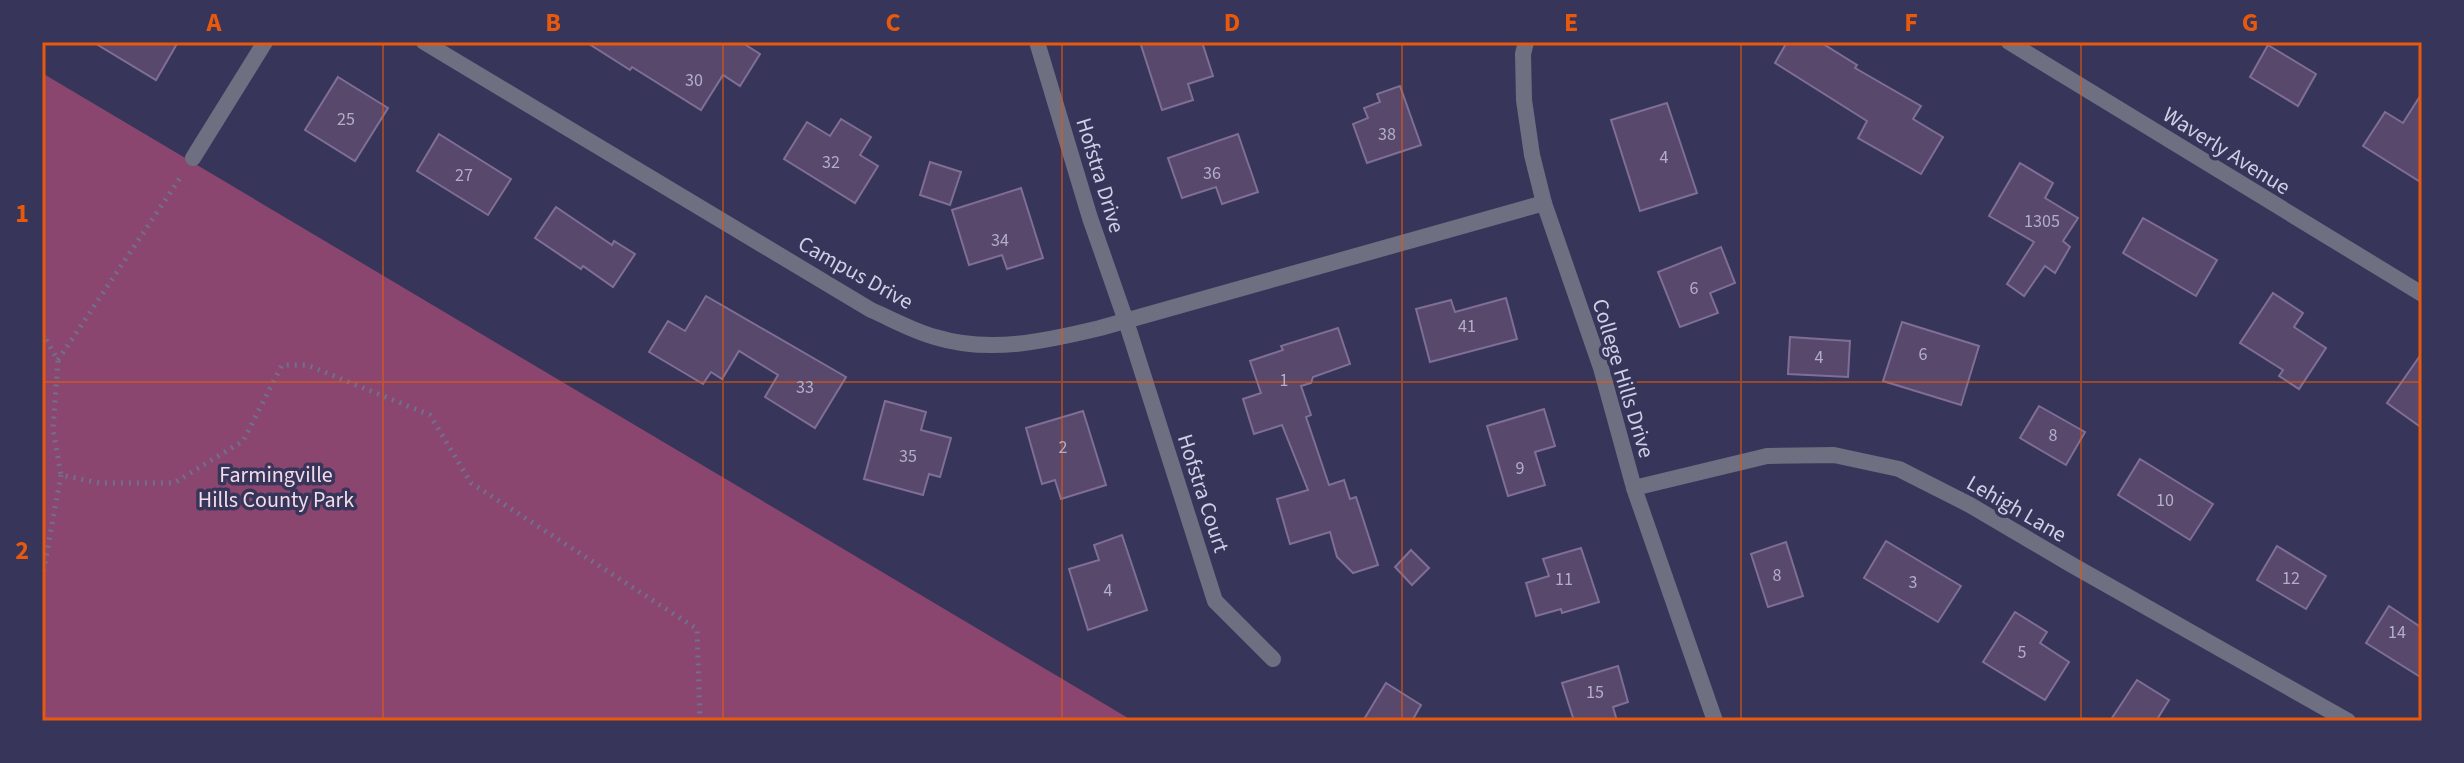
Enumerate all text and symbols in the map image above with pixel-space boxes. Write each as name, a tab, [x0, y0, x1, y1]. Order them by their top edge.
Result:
text: A	[206, 4, 223, 41]
text: B	[545, 4, 561, 41]
text: C	[885, 4, 901, 41]
text: D	[1224, 4, 1240, 41]
text: E	[1564, 4, 1578, 41]
text: F	[1904, 4, 1918, 41]
text: G	[2242, 4, 2258, 41]
house number: 30	[685, 68, 703, 93]
street label: Waverly Avenue	[2157, 99, 2296, 203]
house number: 25	[337, 107, 355, 132]
street label: Hofstra Drive	[1067, 114, 1133, 237]
house number: 38	[1378, 122, 1396, 147]
house number: 4	[1660, 145, 1669, 170]
house number: 32	[822, 150, 840, 175]
house number: 36	[1203, 161, 1221, 186]
house number: 27	[455, 163, 473, 188]
text: 1	[15, 195, 29, 232]
house number: 1305	[2024, 209, 2060, 234]
street label: Campus Drive	[792, 228, 919, 318]
house number: 34	[991, 228, 1009, 253]
house number: 6	[1690, 276, 1699, 301]
street label: College Hills Drive	[1584, 295, 1662, 462]
house number: 41	[1458, 314, 1476, 339]
house number: 6	[1919, 342, 1928, 367]
house number: 4	[1815, 345, 1824, 370]
house number: 1	[1280, 368, 1288, 393]
house number: 33	[796, 375, 814, 400]
house number: 8	[2049, 423, 2058, 448]
street label: Hofstra Court	[1169, 430, 1237, 557]
house number: 2	[1059, 435, 1068, 460]
house number: 35	[899, 444, 917, 469]
house number: 9	[1516, 456, 1525, 481]
park label: Farmingville Hills County Park	[198, 459, 354, 516]
street label: Lehigh Lane	[1960, 467, 2073, 550]
house number: 10	[2156, 488, 2174, 513]
text: 2	[15, 532, 29, 569]
house number: 8	[1773, 563, 1782, 588]
house number: 12	[2282, 566, 2300, 591]
house number: 11	[1555, 567, 1573, 592]
house number: 3	[1909, 570, 1918, 595]
house number: 4	[1104, 578, 1113, 603]
house number: 14	[2388, 620, 2406, 645]
house number: 5	[2018, 640, 2027, 665]
house number: 15	[1586, 680, 1604, 705]

